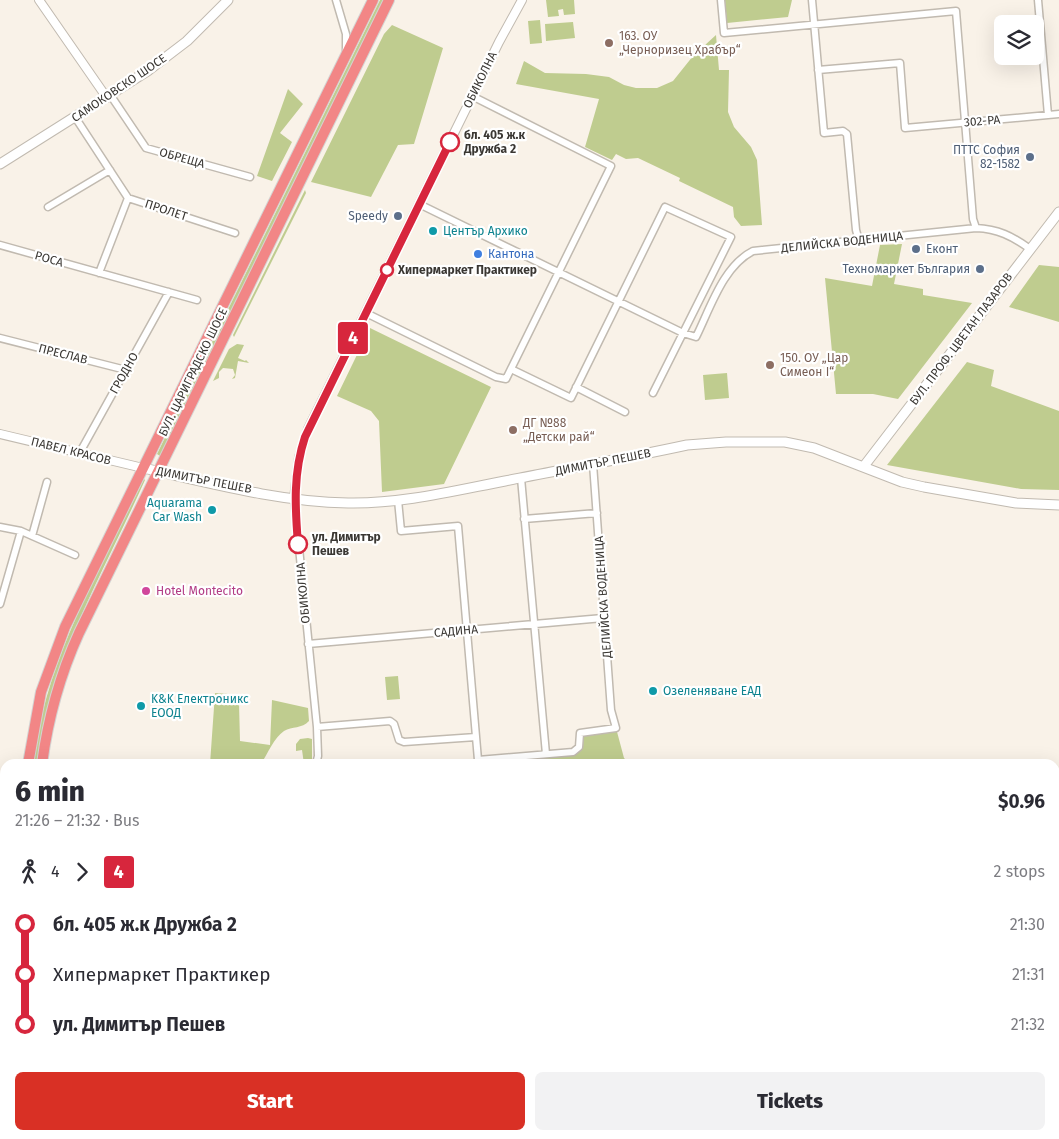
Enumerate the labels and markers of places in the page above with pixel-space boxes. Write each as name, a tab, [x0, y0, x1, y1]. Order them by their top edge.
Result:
place label: 163. ОУ „Черноризец Храбър“	[619, 29, 741, 57]
marker: 163. ОУ „Черноризец Храбър“	[603, 37, 615, 49]
place label: бл. 405 ж.к Дружба 2	[463, 128, 525, 156]
marker: бл. 405 ж.к Дружба 2	[440, 132, 460, 152]
place label: ПТТС София 82-1582	[953, 143, 1020, 171]
marker: ПТТС София 82-1582	[1024, 151, 1036, 163]
place label: Speedy	[348, 209, 388, 223]
marker: Speedy	[392, 210, 404, 222]
place label: Център Архико	[443, 224, 528, 238]
marker: Център Архико	[427, 225, 439, 237]
place label: Еконт	[926, 242, 959, 256]
marker: Еконт	[910, 243, 922, 255]
place label: Кантона	[488, 247, 534, 261]
marker: Кантона	[472, 248, 484, 260]
place label: Техномаркет България	[843, 262, 970, 276]
marker: Хипермаркет Практикер	[380, 263, 394, 277]
place label: Хипермаркет Практикер	[397, 263, 537, 277]
marker: Техномаркет България	[974, 263, 986, 275]
place label: 150. ОУ „Цар Симеон I“	[780, 351, 848, 379]
marker: 150. ОУ „Цар Симеон I“	[764, 359, 776, 371]
place label: ДГ №88 „Детски рай“	[522, 416, 595, 444]
marker: ДГ №88 „Детски рай“	[507, 424, 519, 436]
place label: Aquarama Car Wash	[147, 496, 202, 524]
marker: Aquarama Car Wash	[206, 504, 218, 516]
place label: ул. Димитър Пешев	[311, 530, 381, 558]
marker: ул. Димитър Пешев	[288, 534, 308, 554]
place label: Hotel Montecito	[156, 584, 243, 598]
marker: Hotel Montecito	[140, 585, 152, 597]
place label: Озеленяване ЕАД	[663, 684, 761, 698]
marker: Озеленяване ЕАД	[647, 685, 659, 697]
place label: K&K Електроникс ЕООД	[151, 692, 249, 720]
marker: K&K Електроникс ЕООД	[135, 700, 147, 712]

